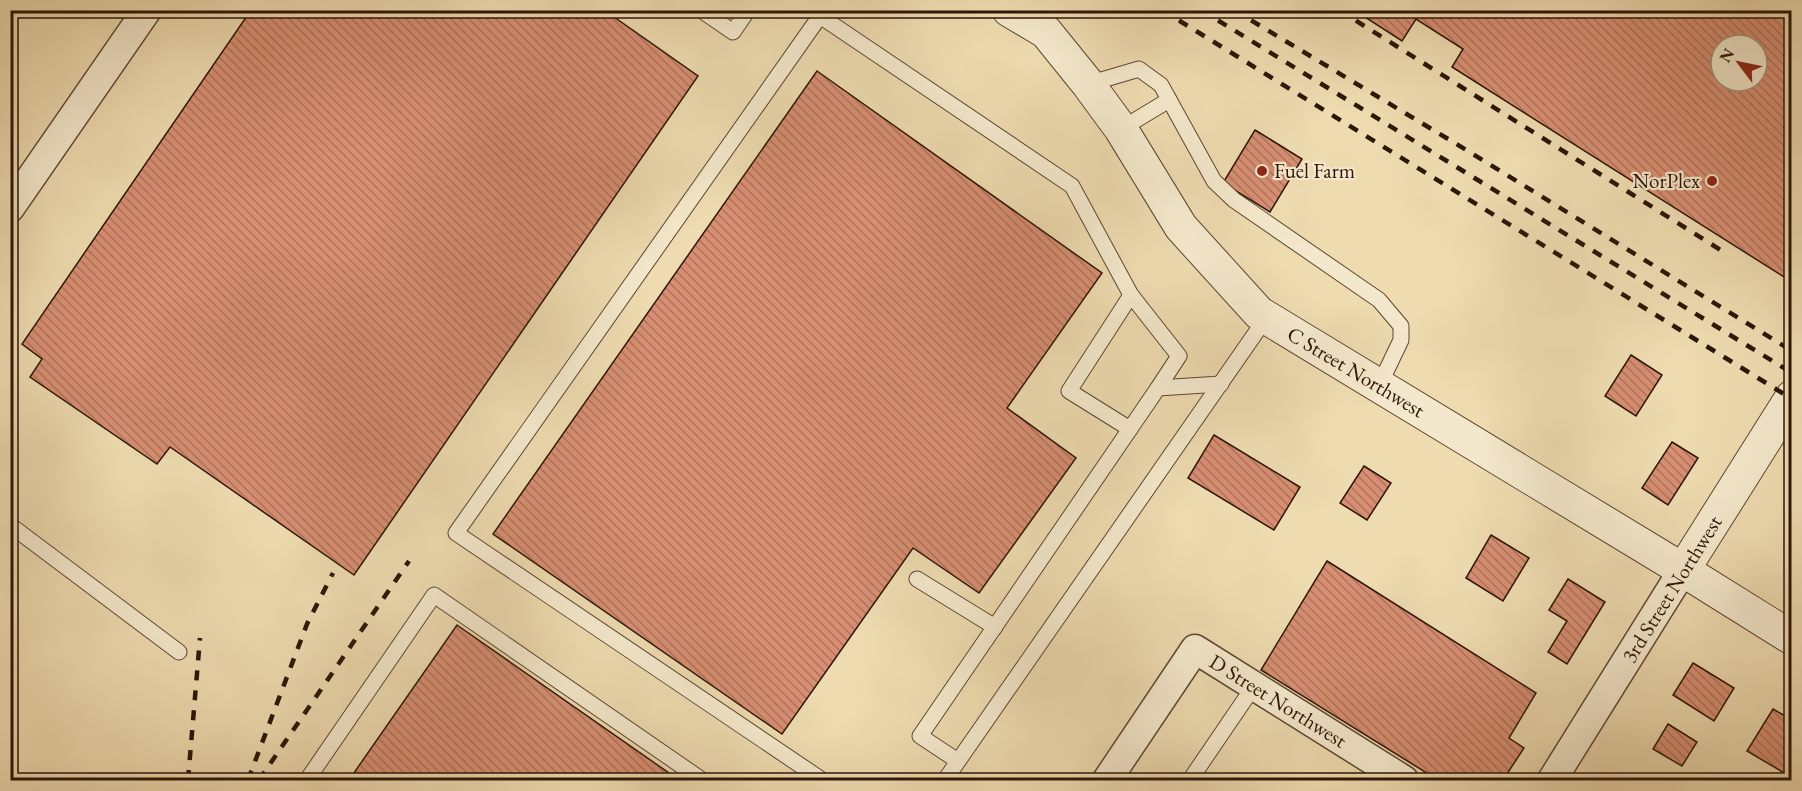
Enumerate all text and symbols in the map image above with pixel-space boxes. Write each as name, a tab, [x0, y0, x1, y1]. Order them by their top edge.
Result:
north arrow	[1709, 33, 1769, 93]
text: N	[1714, 44, 1739, 66]
place label: Fuel Farm	[1274, 157, 1355, 184]
marker: Fuel Farm	[1255, 164, 1269, 178]
place label: NorPlex	[1632, 167, 1700, 194]
marker: NorPlex	[1705, 174, 1719, 188]
street label: C Street Northwest	[1283, 320, 1430, 423]
street label: 3rd Street Northwest	[1615, 510, 1728, 667]
street label: D Street Northwest	[1205, 648, 1352, 754]

